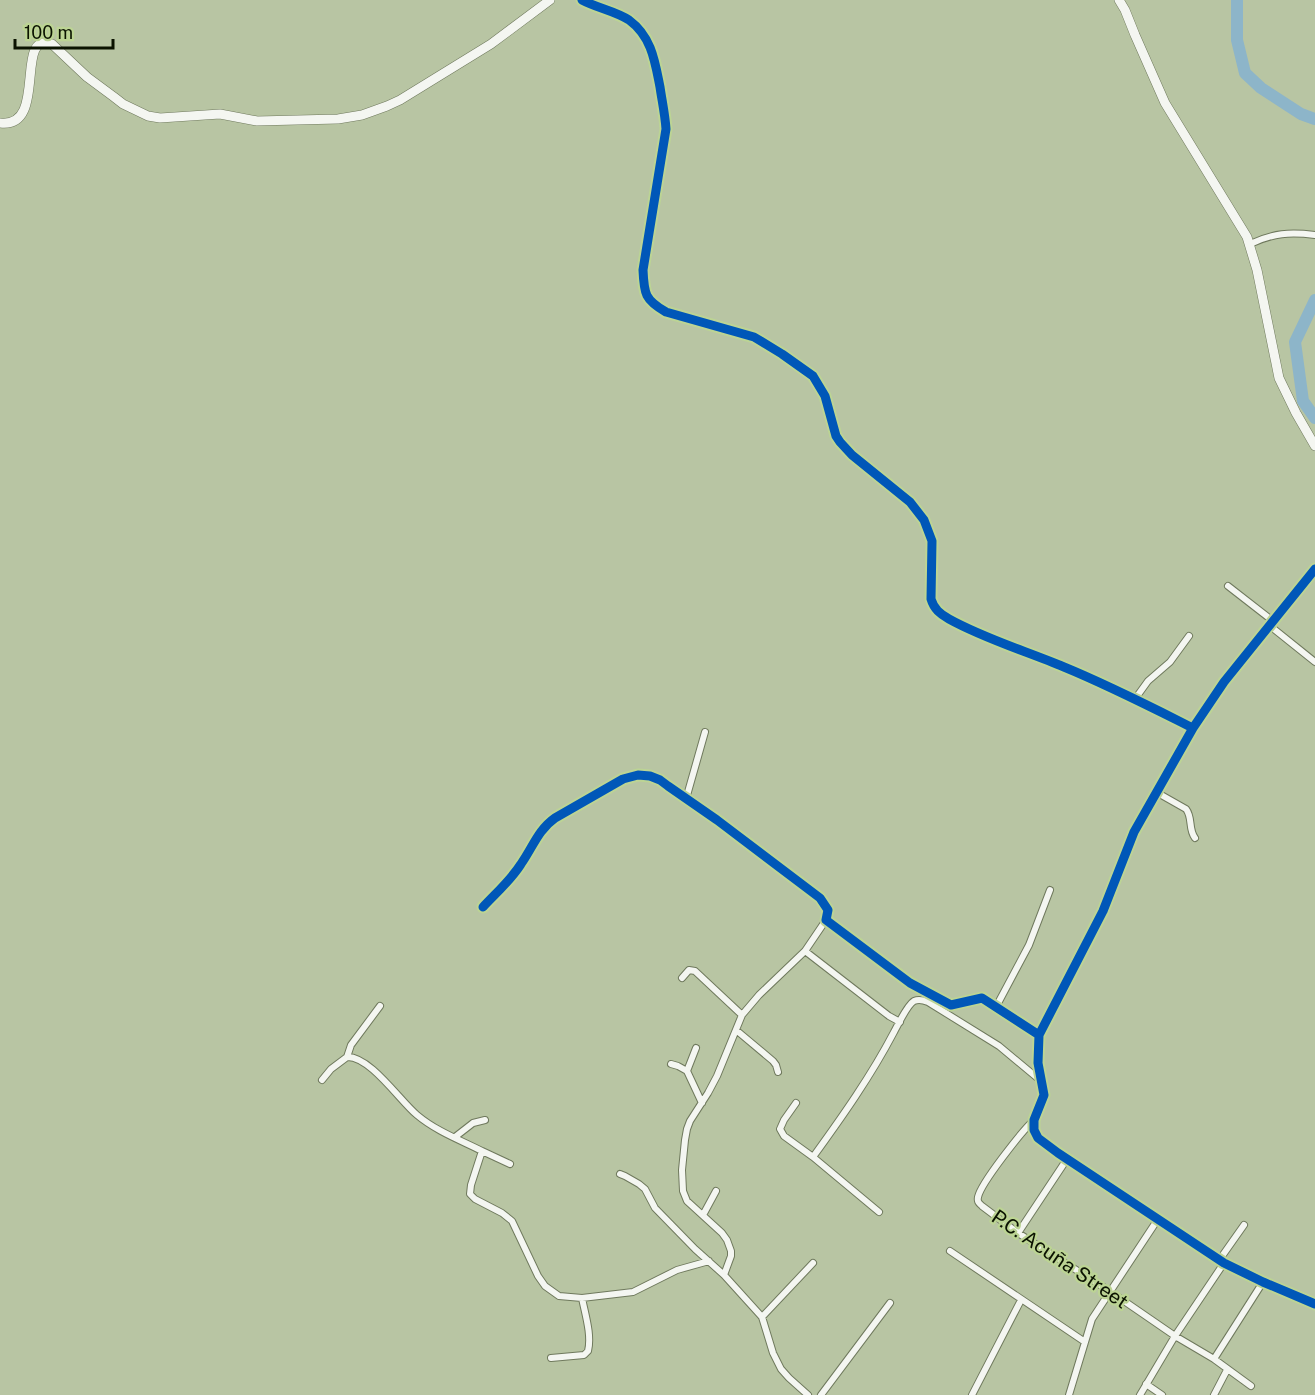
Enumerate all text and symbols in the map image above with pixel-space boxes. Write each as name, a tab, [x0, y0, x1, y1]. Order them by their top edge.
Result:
scale bar	[15, 12, 112, 50]
text: 100 m	[24, 22, 73, 43]
street label: P.C. Acuña Street	[987, 1204, 1133, 1314]

